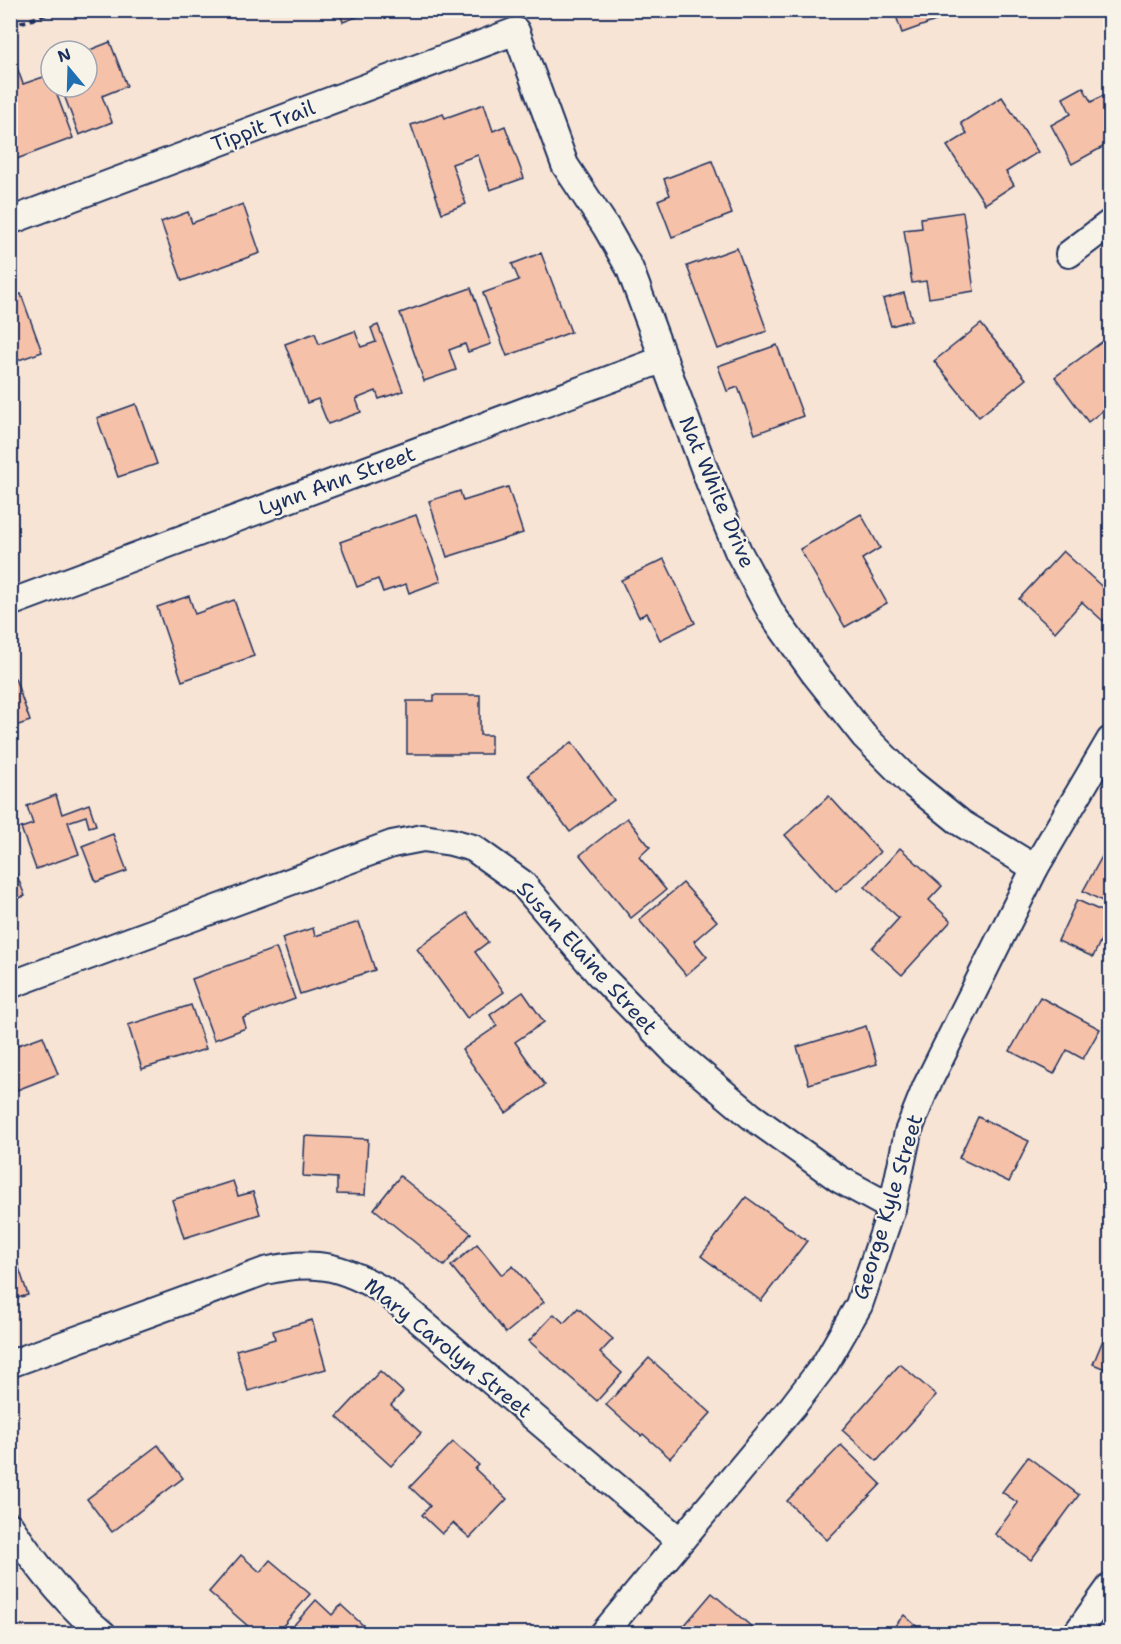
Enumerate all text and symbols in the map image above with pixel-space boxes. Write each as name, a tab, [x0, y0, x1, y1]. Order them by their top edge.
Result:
north arrow	[39, 39, 99, 99]
text: N	[55, 43, 74, 67]
street label: Tippit Trail	[207, 93, 319, 159]
street label: Nat White Drive	[672, 412, 762, 572]
street label: Lynn Ann Street	[255, 440, 419, 522]
street label: Susan Elaine Street	[511, 875, 663, 1041]
street label: George Kyle Street	[847, 1111, 929, 1303]
street label: Mary Carolyn Street	[358, 1272, 538, 1424]

